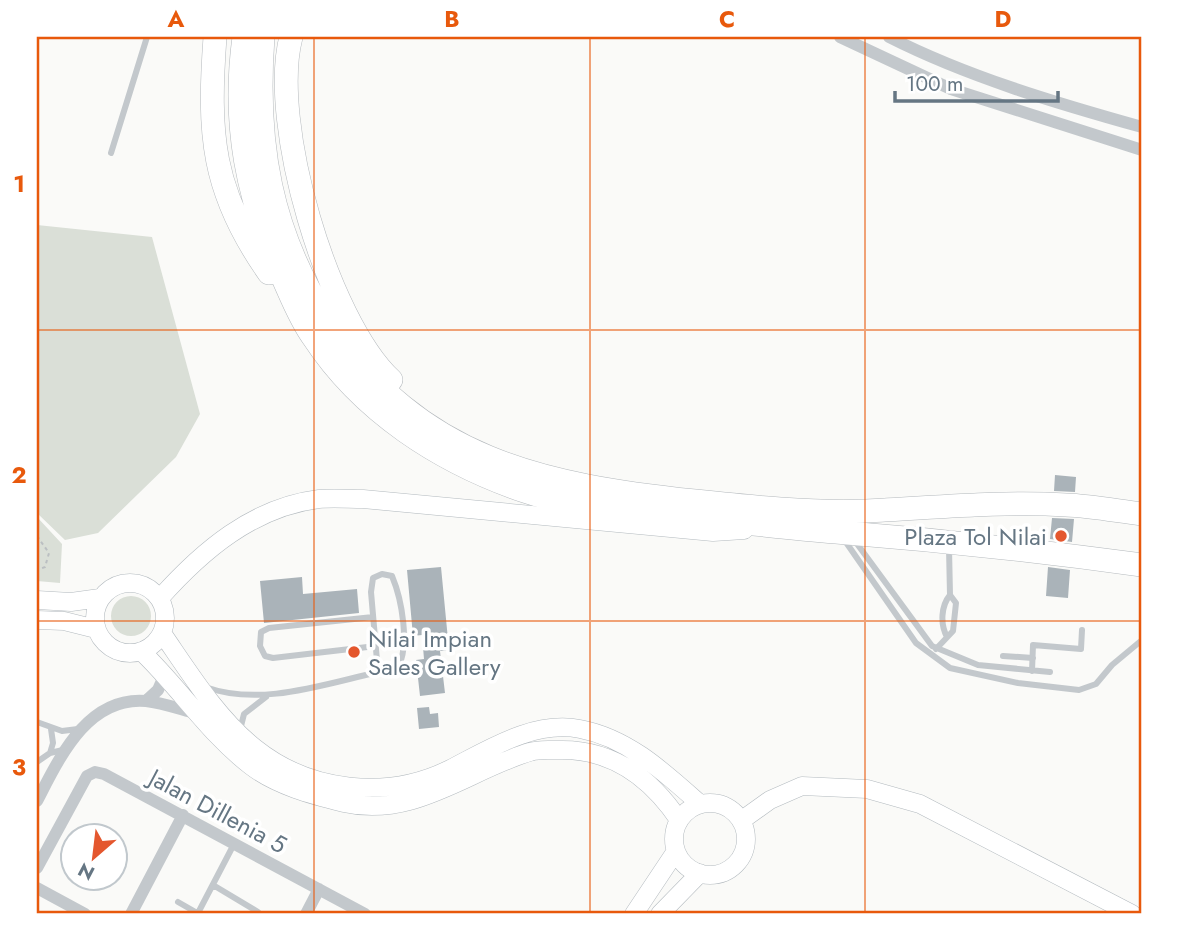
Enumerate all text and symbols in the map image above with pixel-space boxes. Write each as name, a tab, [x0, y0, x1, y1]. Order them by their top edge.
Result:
text: A	[167, 2, 185, 36]
text: B	[444, 2, 460, 36]
text: C	[719, 2, 735, 36]
text: D	[995, 2, 1012, 36]
scale bar	[895, 60, 1058, 104]
text: 100 m	[906, 69, 963, 99]
text: 1	[13, 167, 25, 201]
text: 2	[11, 458, 27, 492]
place label: Plaza Tol Nilai	[904, 519, 1047, 554]
marker: Plaza Tol Nilai	[1053, 528, 1069, 544]
place label: Nilai Impian Sales Gallery	[368, 621, 501, 684]
marker: Nilai Impian Sales Gallery	[346, 644, 362, 660]
text: 3	[12, 750, 26, 784]
street label: Jalan Dillenia 5	[140, 759, 293, 862]
north arrow	[60, 822, 130, 892]
text: N	[73, 856, 99, 887]

